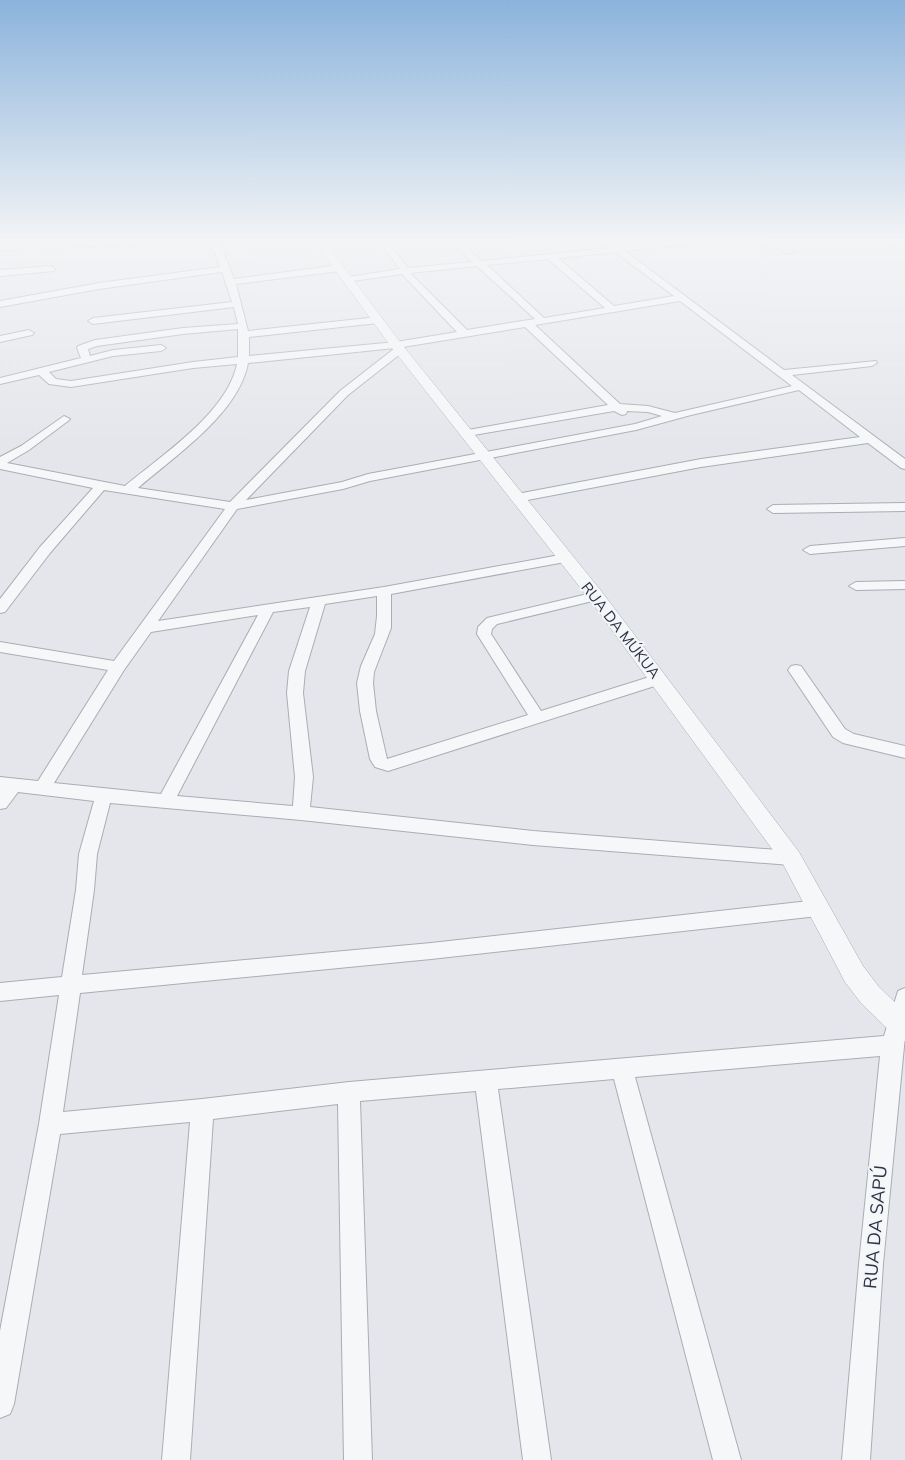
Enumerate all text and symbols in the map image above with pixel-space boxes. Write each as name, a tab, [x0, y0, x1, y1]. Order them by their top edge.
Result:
street label: RUA DA MÚKUA	[577, 578, 665, 682]
street label: RUA DA SAPÚ	[858, 1164, 892, 1290]

